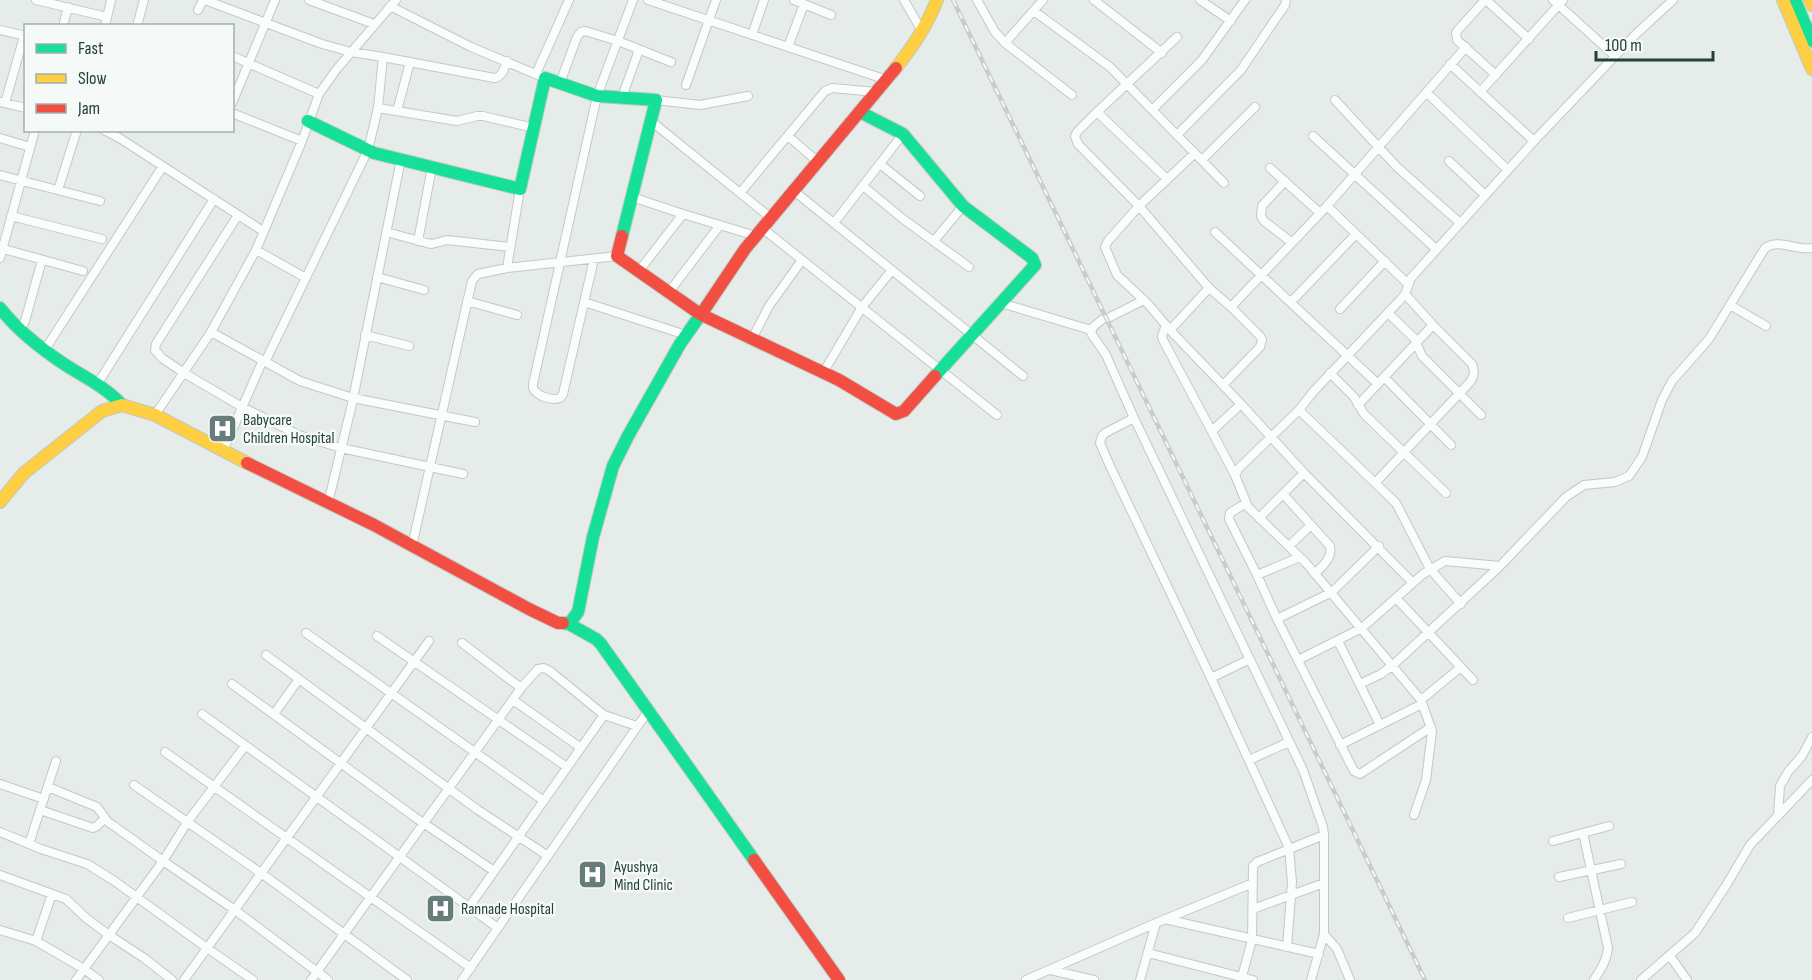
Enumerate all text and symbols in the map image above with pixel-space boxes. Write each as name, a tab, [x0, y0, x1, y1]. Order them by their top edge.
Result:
legend	[24, 24, 234, 132]
scale bar	[1596, 24, 1713, 62]
text: 100 m	[1605, 35, 1642, 56]
text: Fast	[78, 38, 104, 59]
text: Slow	[78, 68, 107, 89]
text: Jam	[77, 98, 100, 119]
place label: Babycare Children Hospital	[243, 411, 334, 448]
hospital icon: Babycare Children Hospital	[206, 412, 238, 444]
place label: Ayushya Mind Clinic	[613, 858, 673, 895]
hospital icon: Ayushya Mind Clinic	[577, 859, 609, 891]
hospital icon: Rannade Hospital	[424, 892, 456, 924]
place label: Rannade Hospital	[461, 900, 554, 919]

